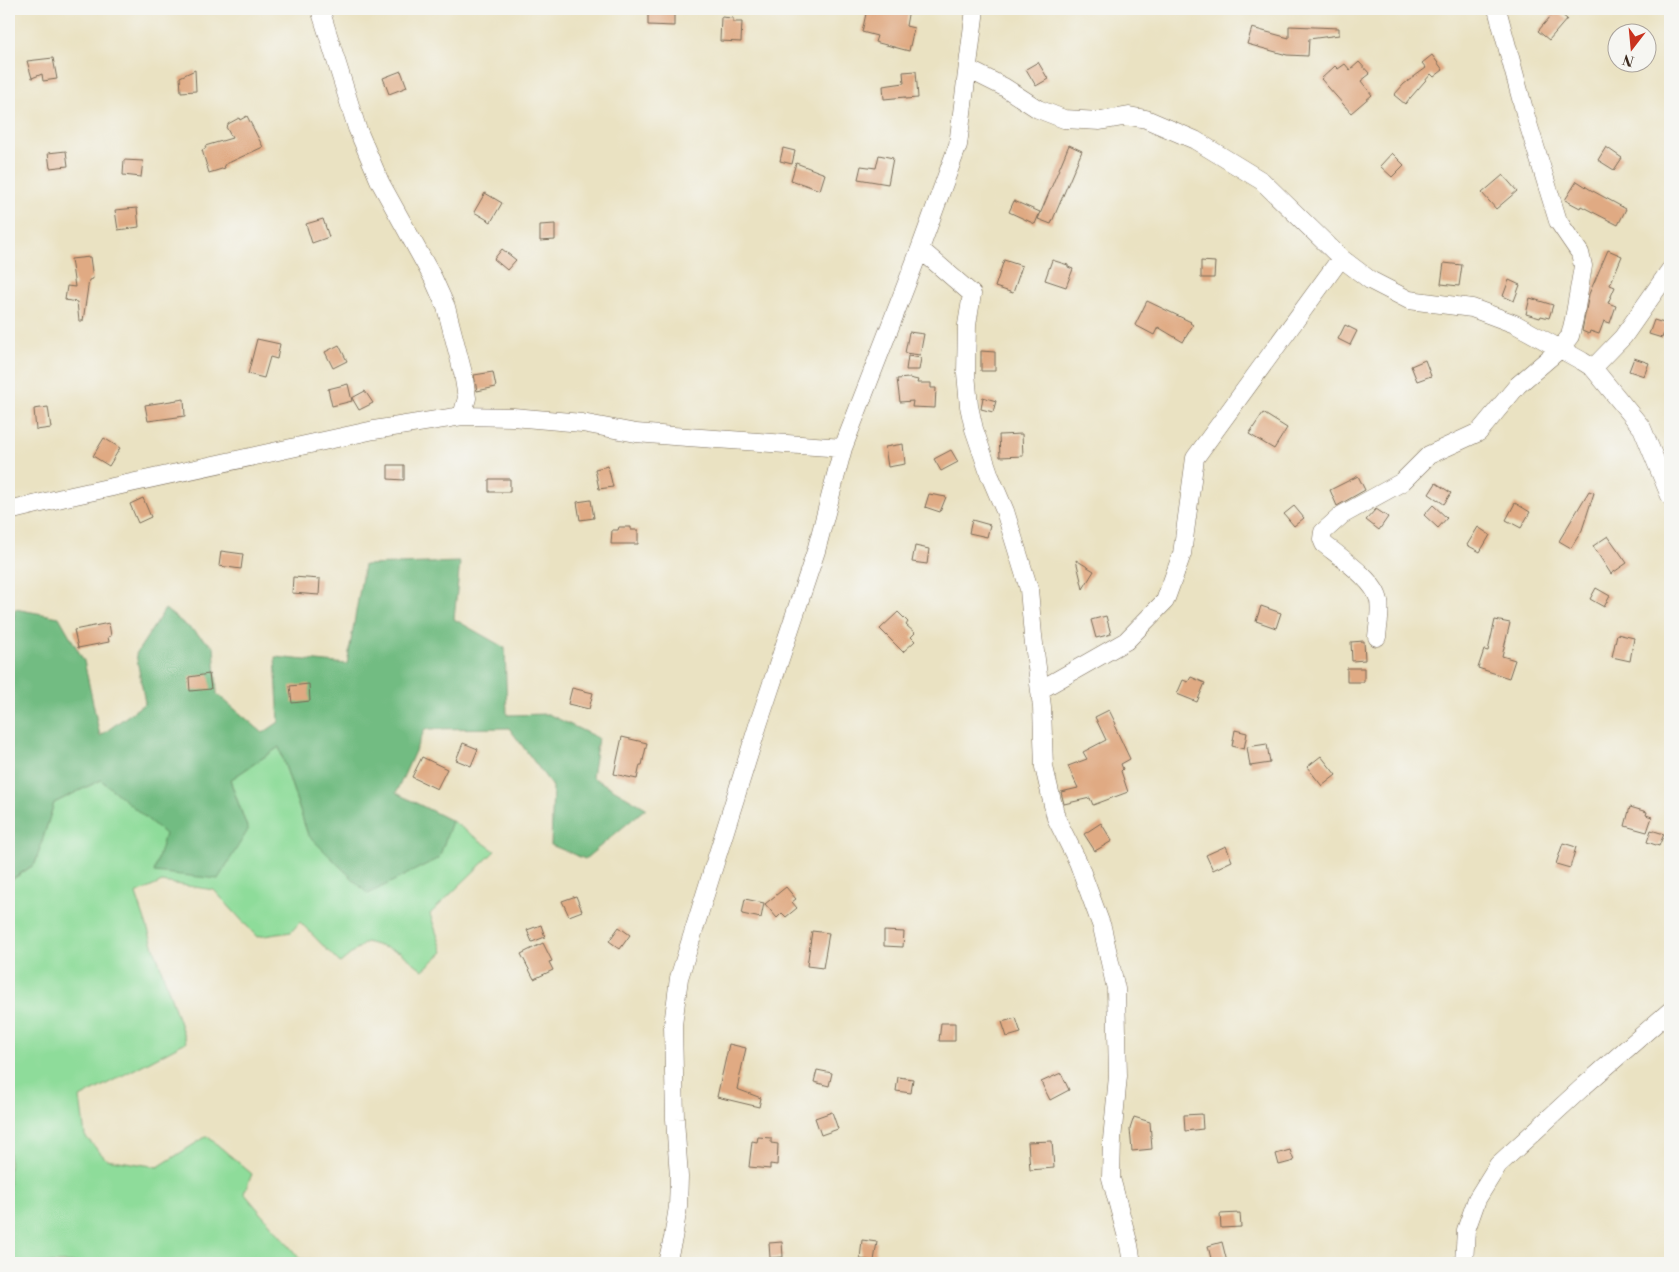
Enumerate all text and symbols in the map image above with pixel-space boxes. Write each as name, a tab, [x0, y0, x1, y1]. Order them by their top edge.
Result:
north arrow	[1606, 22, 1656, 72]
text: N	[1621, 49, 1636, 70]

